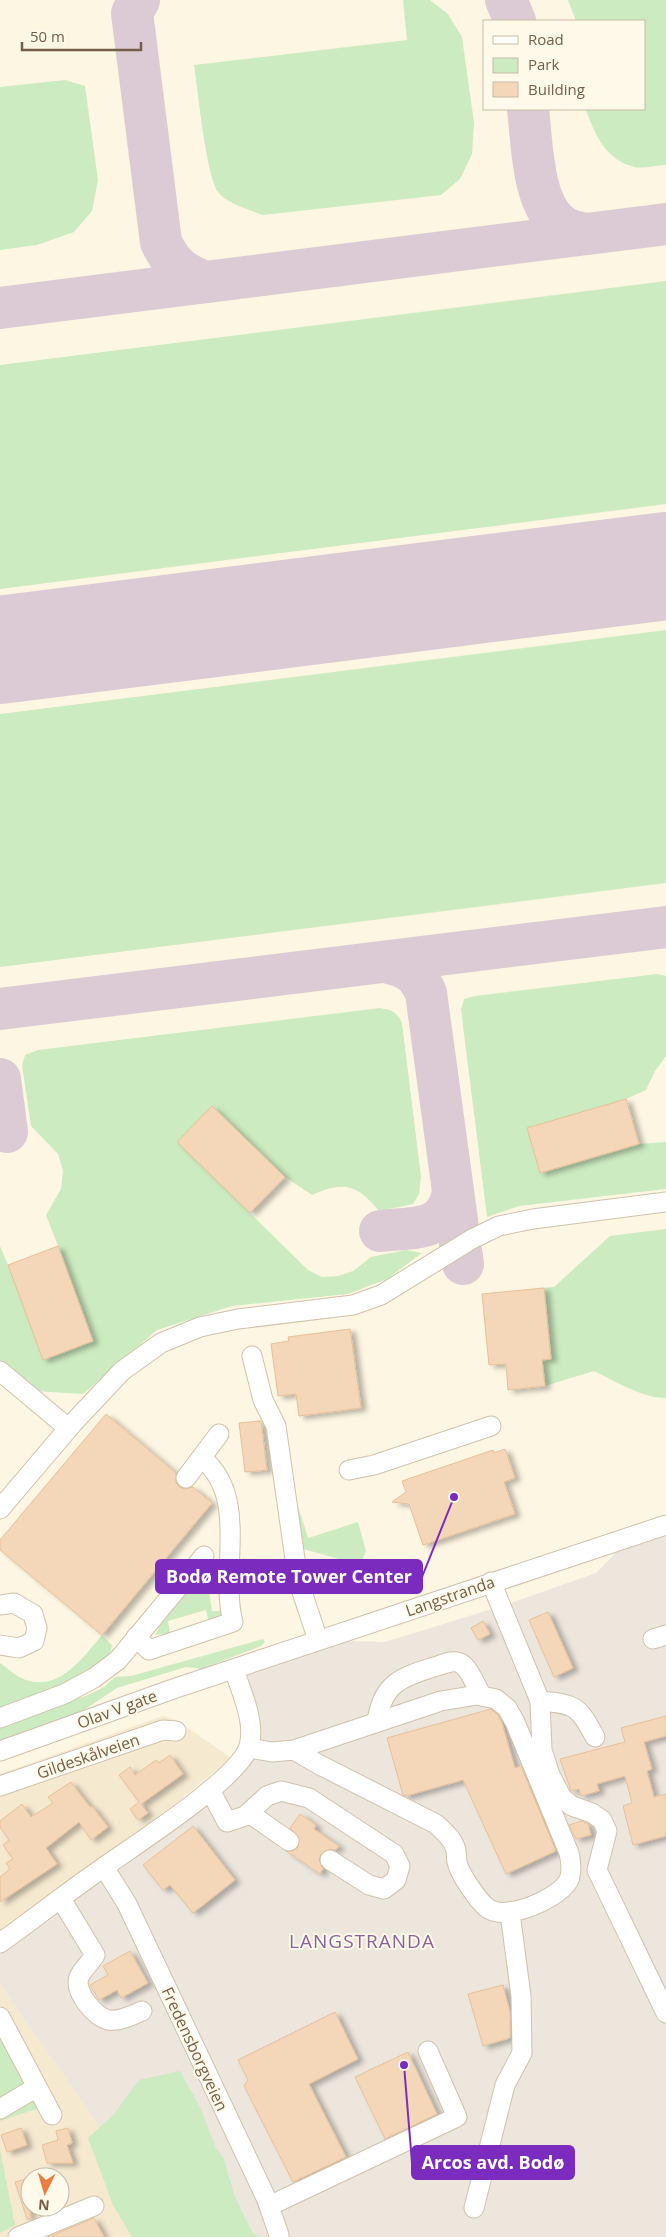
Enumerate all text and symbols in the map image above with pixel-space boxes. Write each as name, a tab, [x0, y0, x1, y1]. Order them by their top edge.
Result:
scale bar	[22, 20, 141, 52]
legend	[483, 20, 646, 110]
text: 50 m	[30, 26, 65, 46]
text: Road	[528, 29, 564, 49]
text: Park	[528, 54, 559, 74]
text: Building	[528, 79, 585, 99]
callout: Bodø Remote Tower Center	[156, 1560, 422, 1593]
text: Bodø Remote Tower Center	[166, 1564, 412, 1588]
street label: Langstranda	[402, 1570, 498, 1622]
street label: Olav V gate	[74, 1684, 160, 1734]
street label: Gildeskålveien	[34, 1728, 142, 1784]
district label: LANGSTRANDA	[289, 1928, 435, 1954]
street label: Fredensborgveien	[157, 1983, 233, 2115]
callout: Arcos avd. Bodø	[412, 2146, 574, 2179]
text: Arcos avd. Bodø	[422, 2150, 564, 2174]
north arrow	[20, 2167, 70, 2217]
text: N	[37, 2195, 50, 2215]

